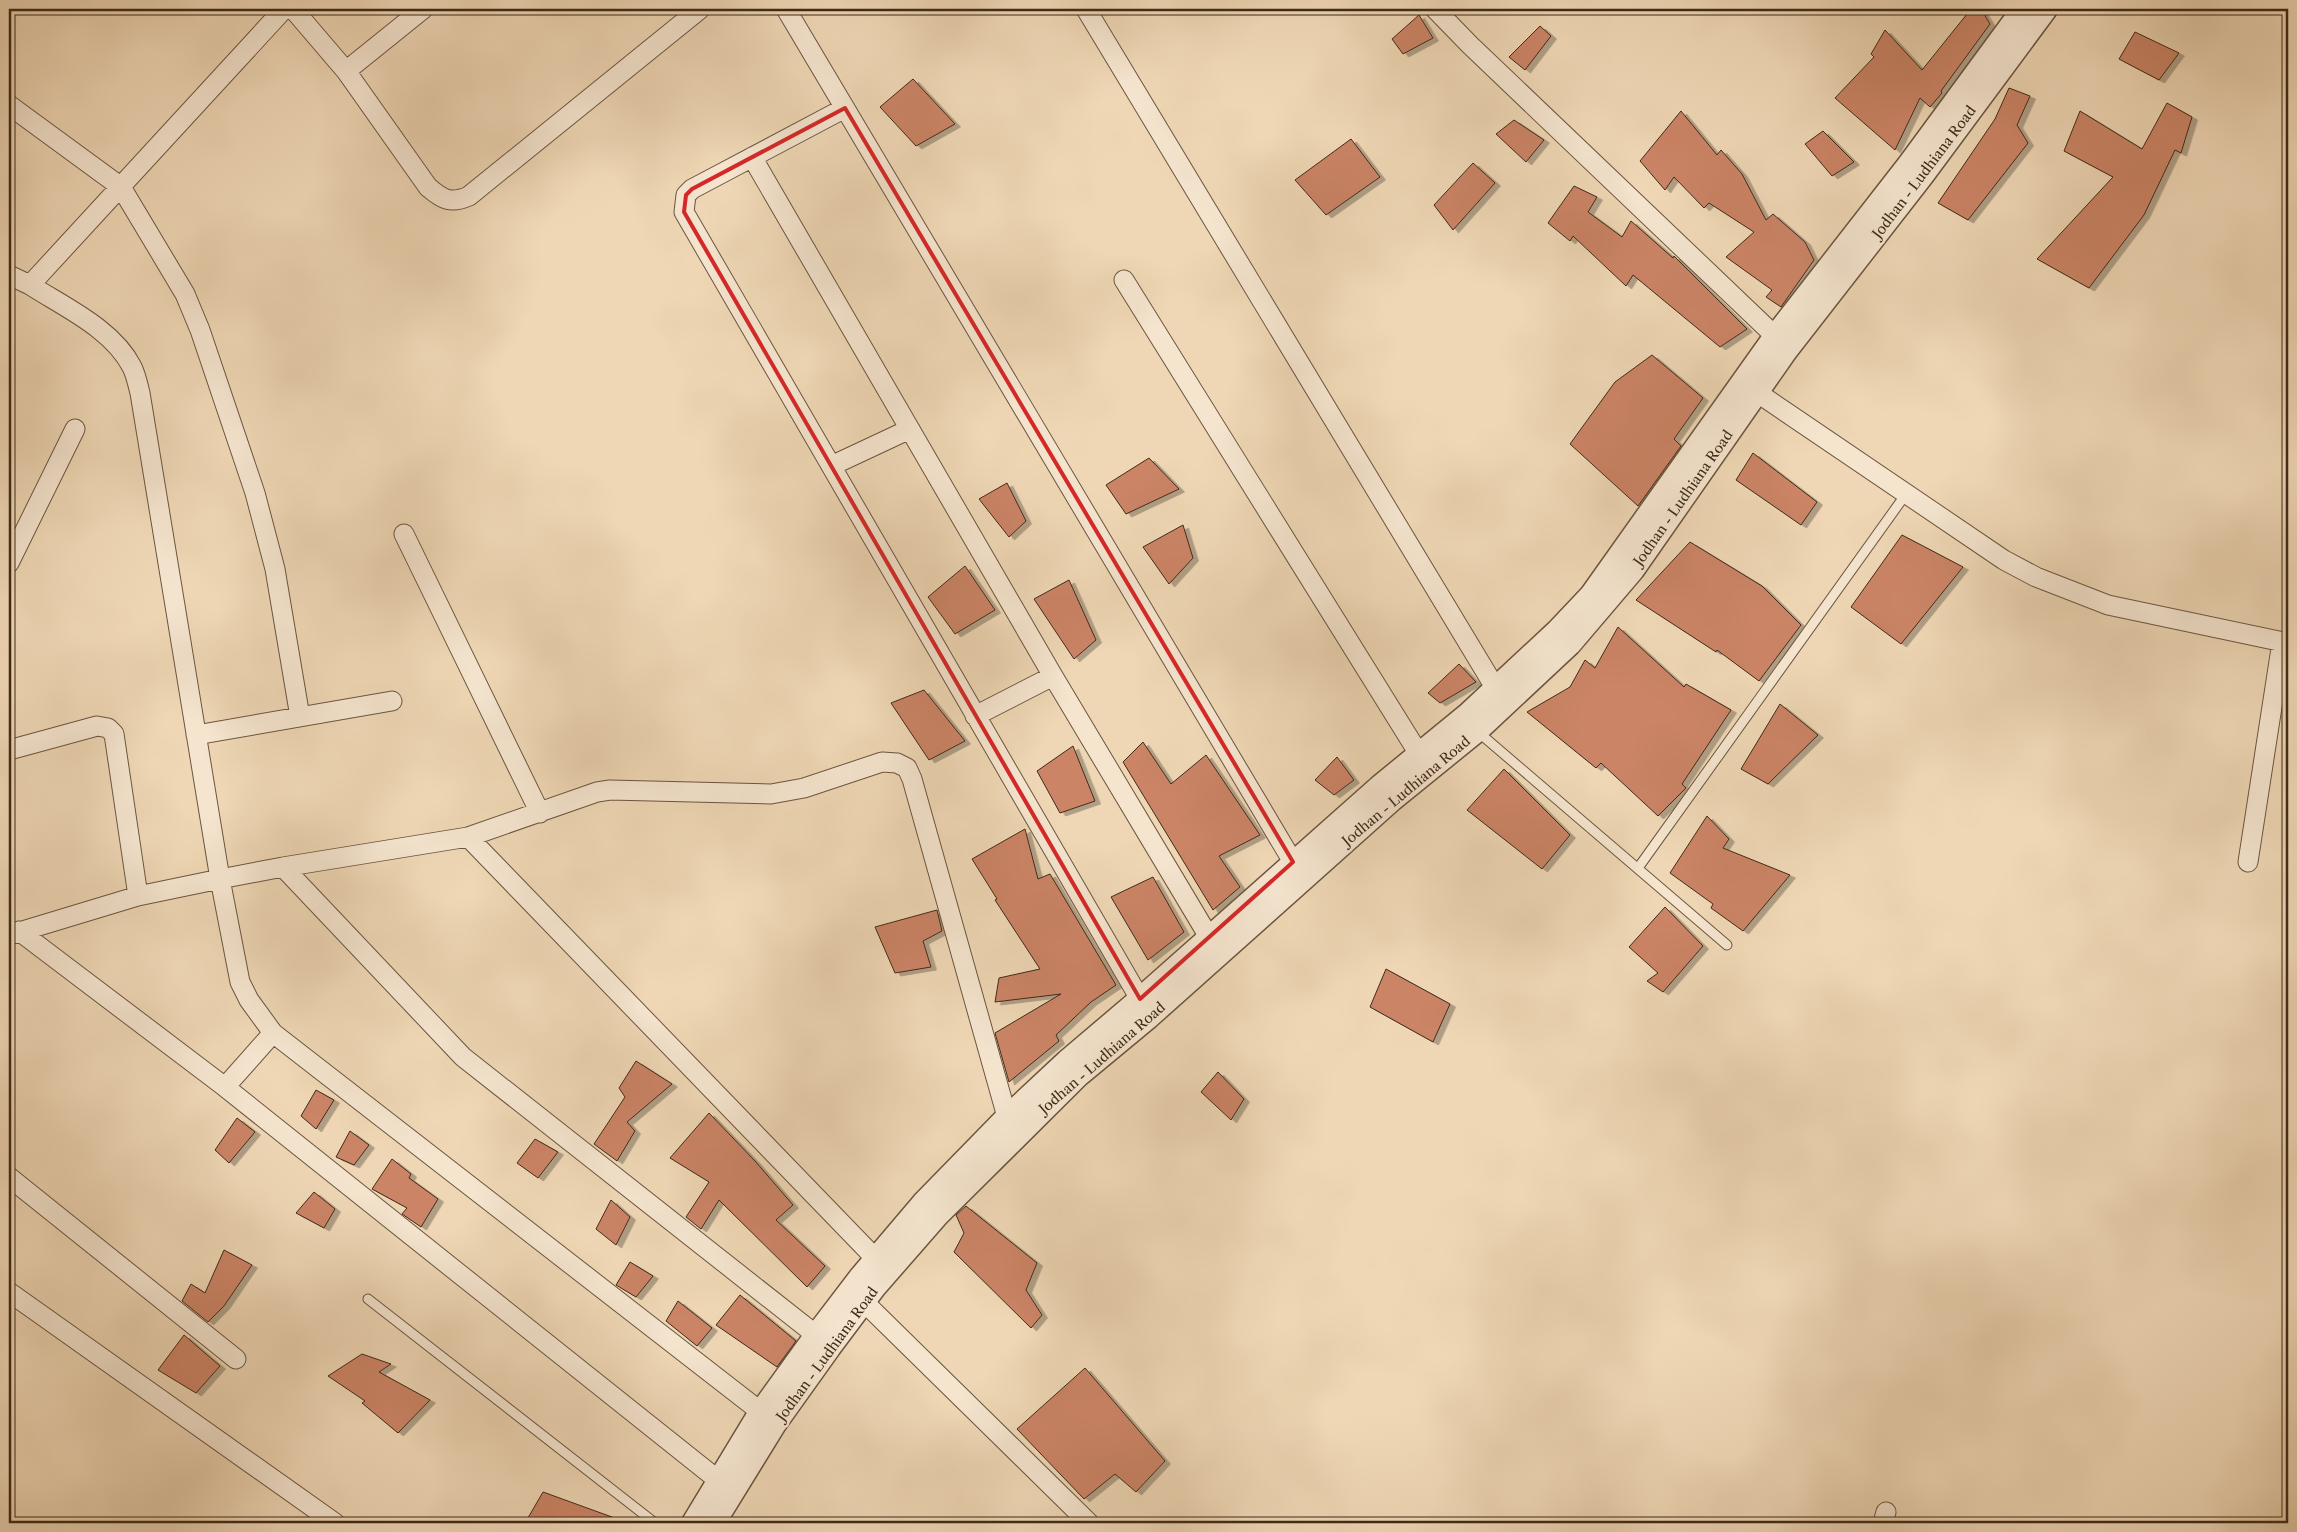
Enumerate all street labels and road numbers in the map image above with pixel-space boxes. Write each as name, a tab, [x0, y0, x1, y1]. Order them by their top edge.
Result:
street label: Jodhan - Ludhiana Road	[1867, 102, 1980, 244]
street label: Jodhan - Ludhiana Road	[1628, 426, 1737, 571]
street label: Jodhan - Ludhiana Road	[1337, 732, 1474, 851]
street label: Jodhan - Ludhiana Road	[1034, 998, 1169, 1119]
street label: Jodhan - Ludhiana Road	[771, 1283, 882, 1426]

